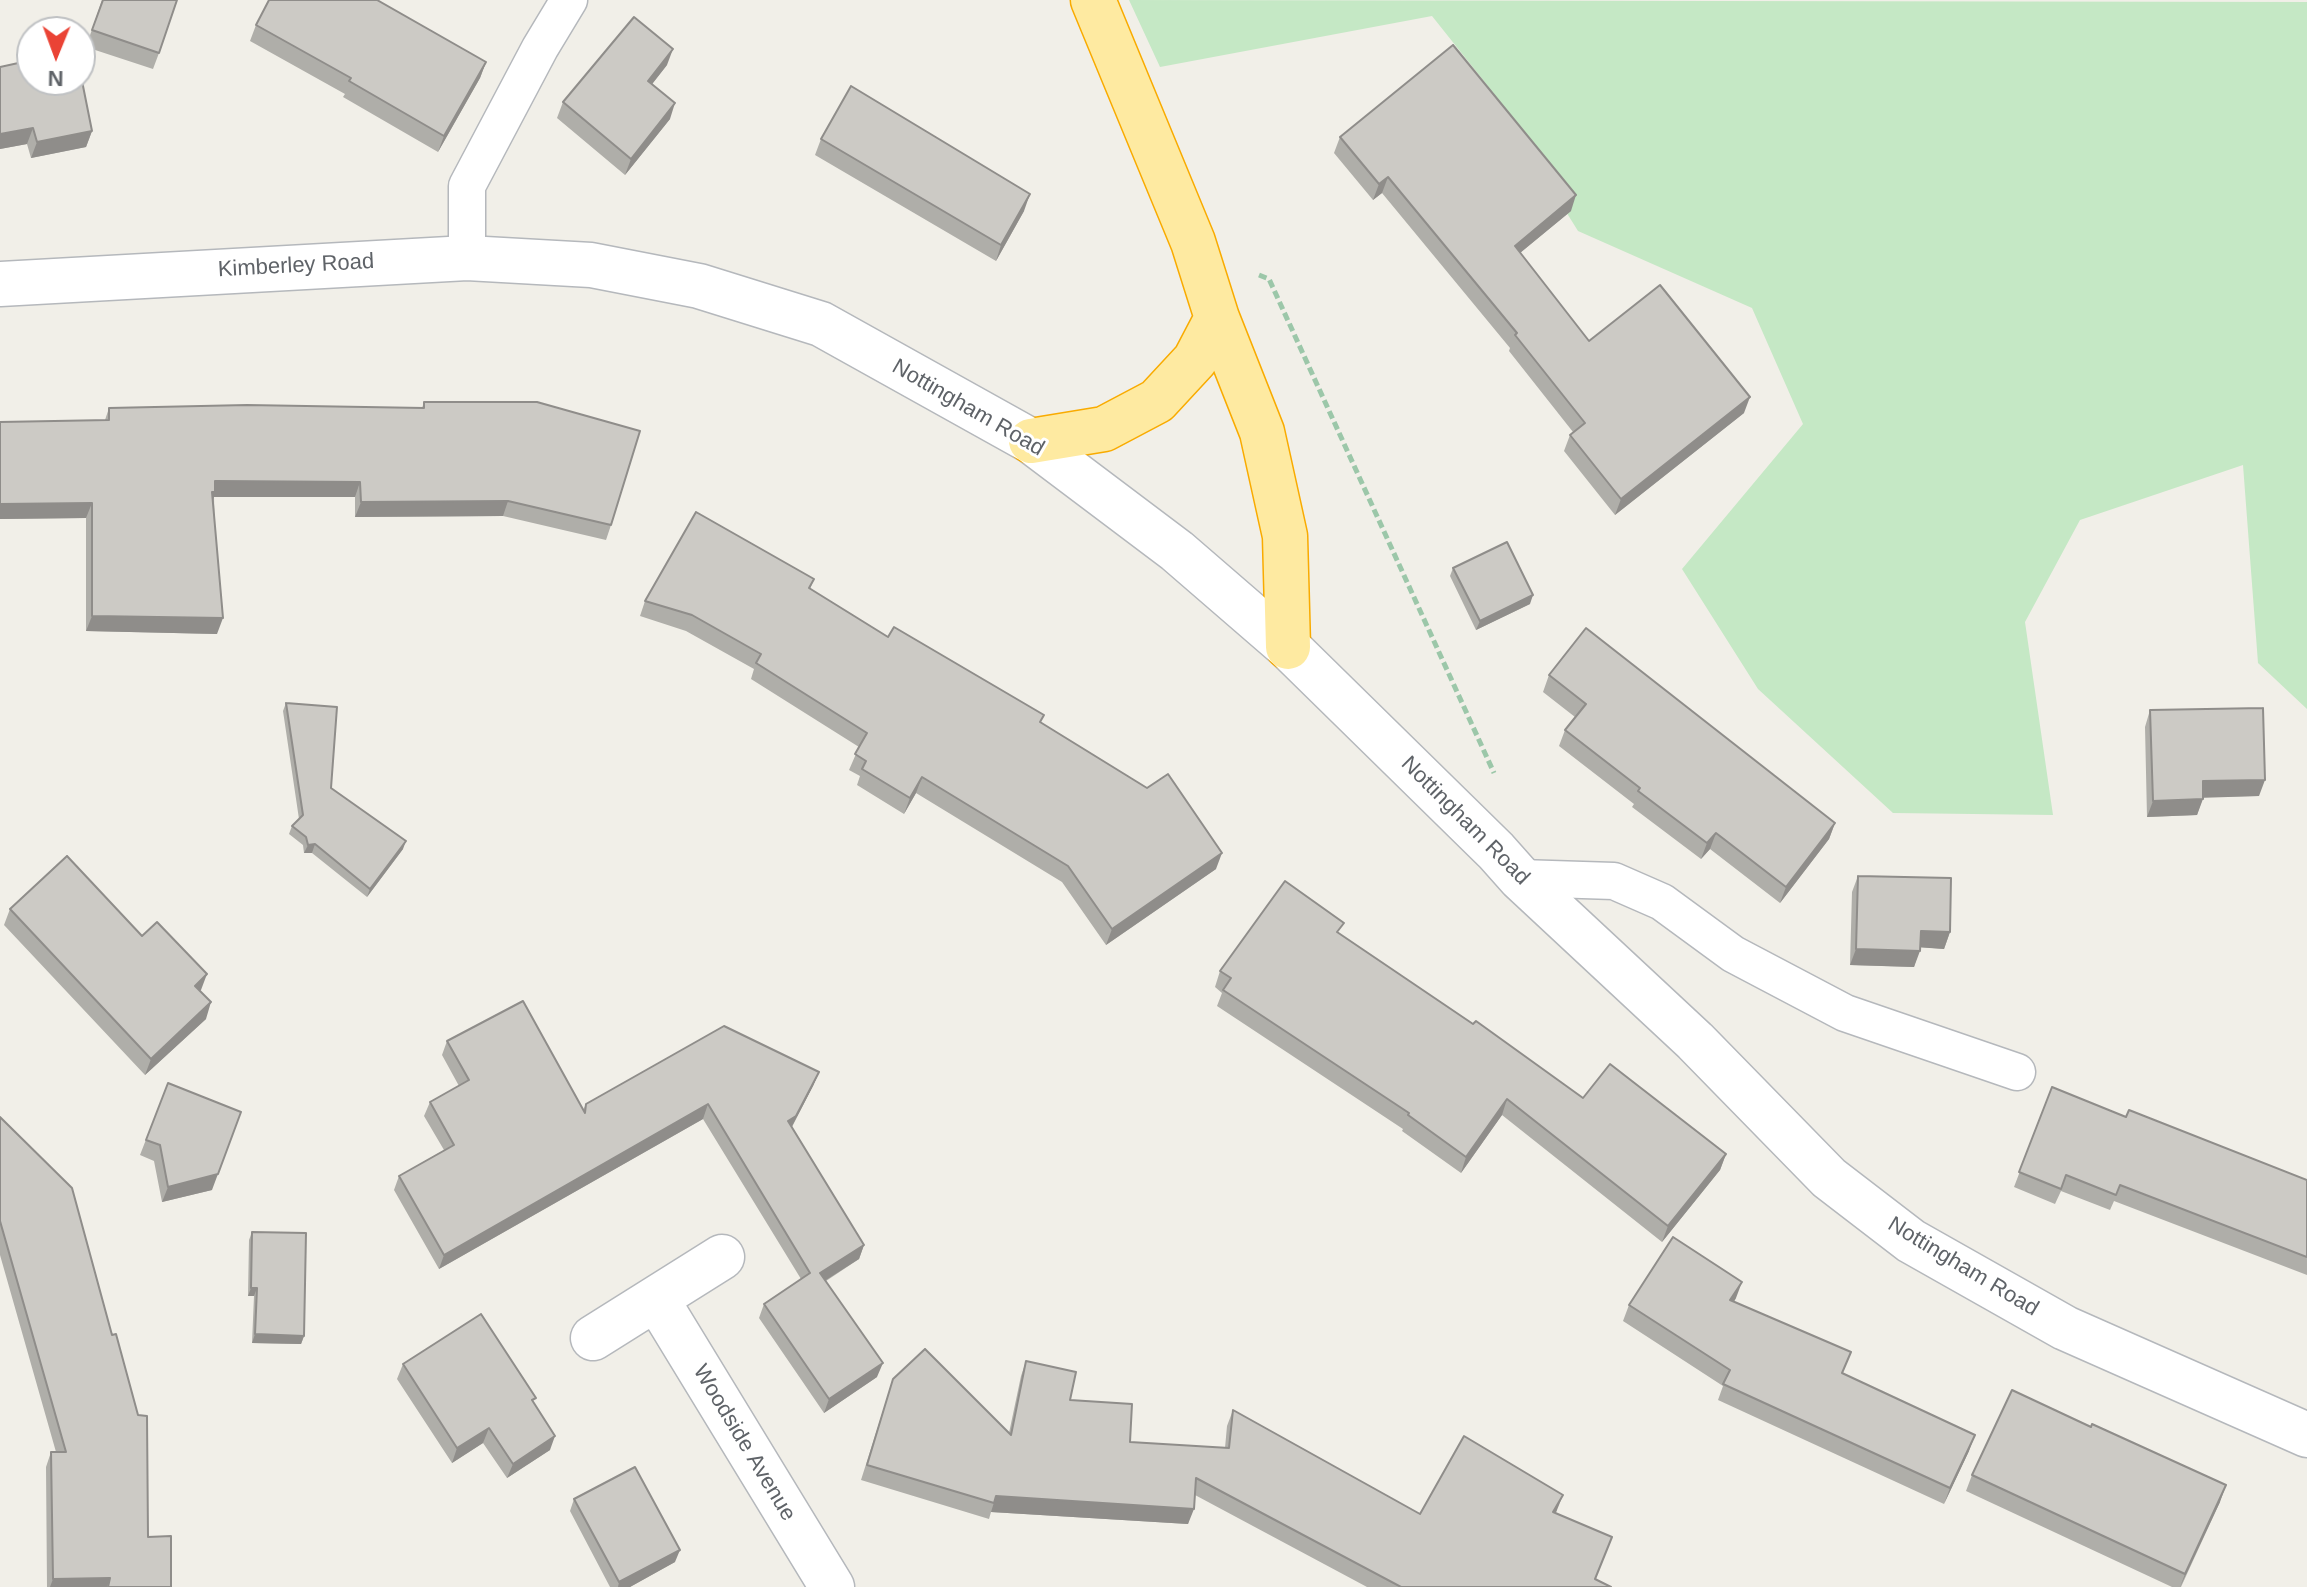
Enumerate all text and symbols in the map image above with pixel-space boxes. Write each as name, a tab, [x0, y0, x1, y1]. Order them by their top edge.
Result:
north arrow	[16, 16, 96, 96]
text: N	[47, 66, 64, 91]
street label: Kimberley Road	[217, 249, 375, 283]
street label: Nottingham Road	[887, 354, 1049, 462]
street label: Nottingham Road	[1395, 751, 1535, 891]
street label: Nottingham Road	[1883, 1212, 2043, 1322]
street label: Woodside Avenue	[687, 1360, 801, 1526]

